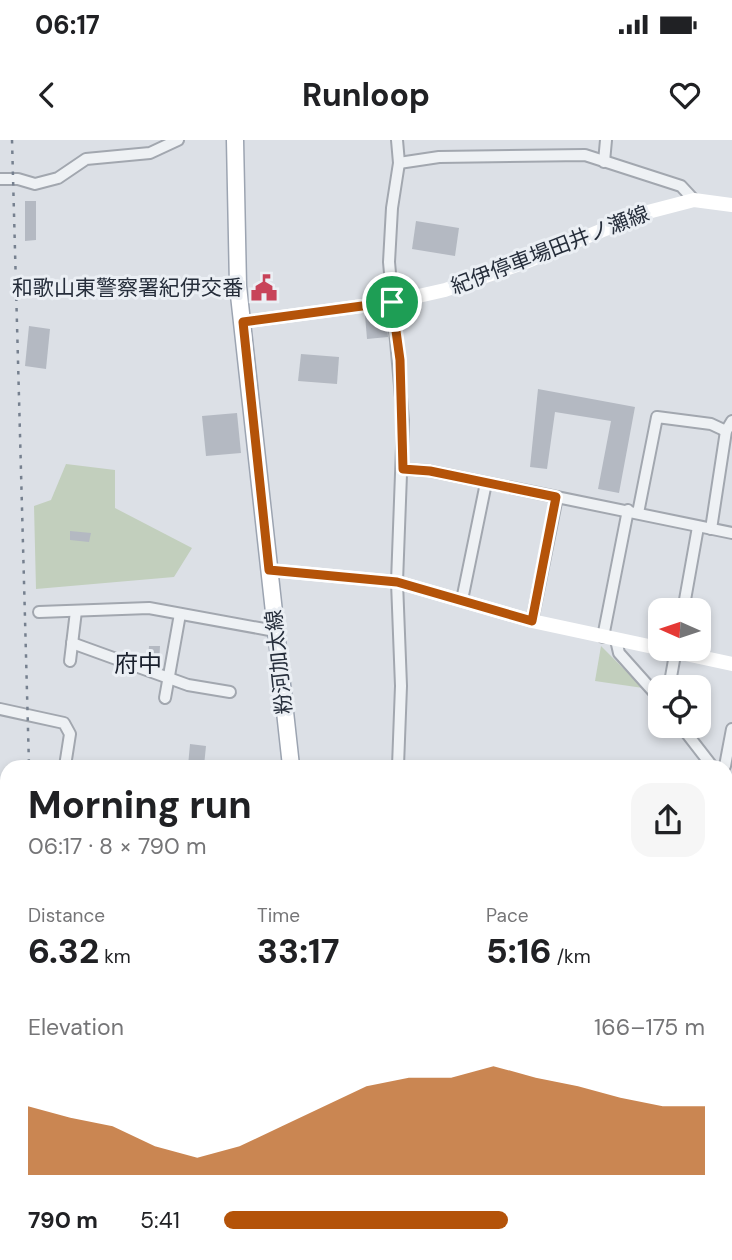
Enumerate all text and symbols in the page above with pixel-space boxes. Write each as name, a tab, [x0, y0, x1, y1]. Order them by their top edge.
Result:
text: 06:17	[35, 8, 100, 42]
text: Runloop	[302, 74, 430, 116]
icon: back	[28, 76, 66, 114]
icon: heart	[666, 76, 704, 114]
street label: 紀伊停車場田井ノ瀬線	[447, 199, 653, 301]
pin	[362, 272, 422, 332]
public building icon: 和歌山東警察署紀伊交番	[249, 273, 279, 303]
place label: 和歌山東警察署紀伊交番	[12, 274, 243, 302]
icon: arrive	[373, 283, 411, 321]
north arrow	[648, 598, 710, 662]
map controls	[648, 598, 711, 738]
street label: 粉河加太線	[260, 608, 298, 716]
district label: 府中	[114, 648, 162, 679]
button: locate	[648, 675, 711, 738]
text: Morning run	[28, 780, 252, 830]
button: share	[631, 783, 705, 857]
text: 06:17 · 8 × 790 m	[28, 831, 206, 861]
text: Distance	[28, 903, 105, 928]
text: Time	[257, 903, 300, 928]
text: Pace	[486, 903, 529, 928]
text: 6.32	[28, 928, 99, 974]
text: 33:17	[257, 928, 340, 974]
text: 5:16	[486, 928, 552, 974]
text: km	[99, 944, 131, 969]
text: /km	[552, 944, 591, 969]
text: Elevation	[28, 1012, 124, 1042]
text: 166–175 m	[594, 1012, 705, 1042]
text: 790 m	[28, 1205, 98, 1235]
text: 5:41	[140, 1205, 180, 1235]

